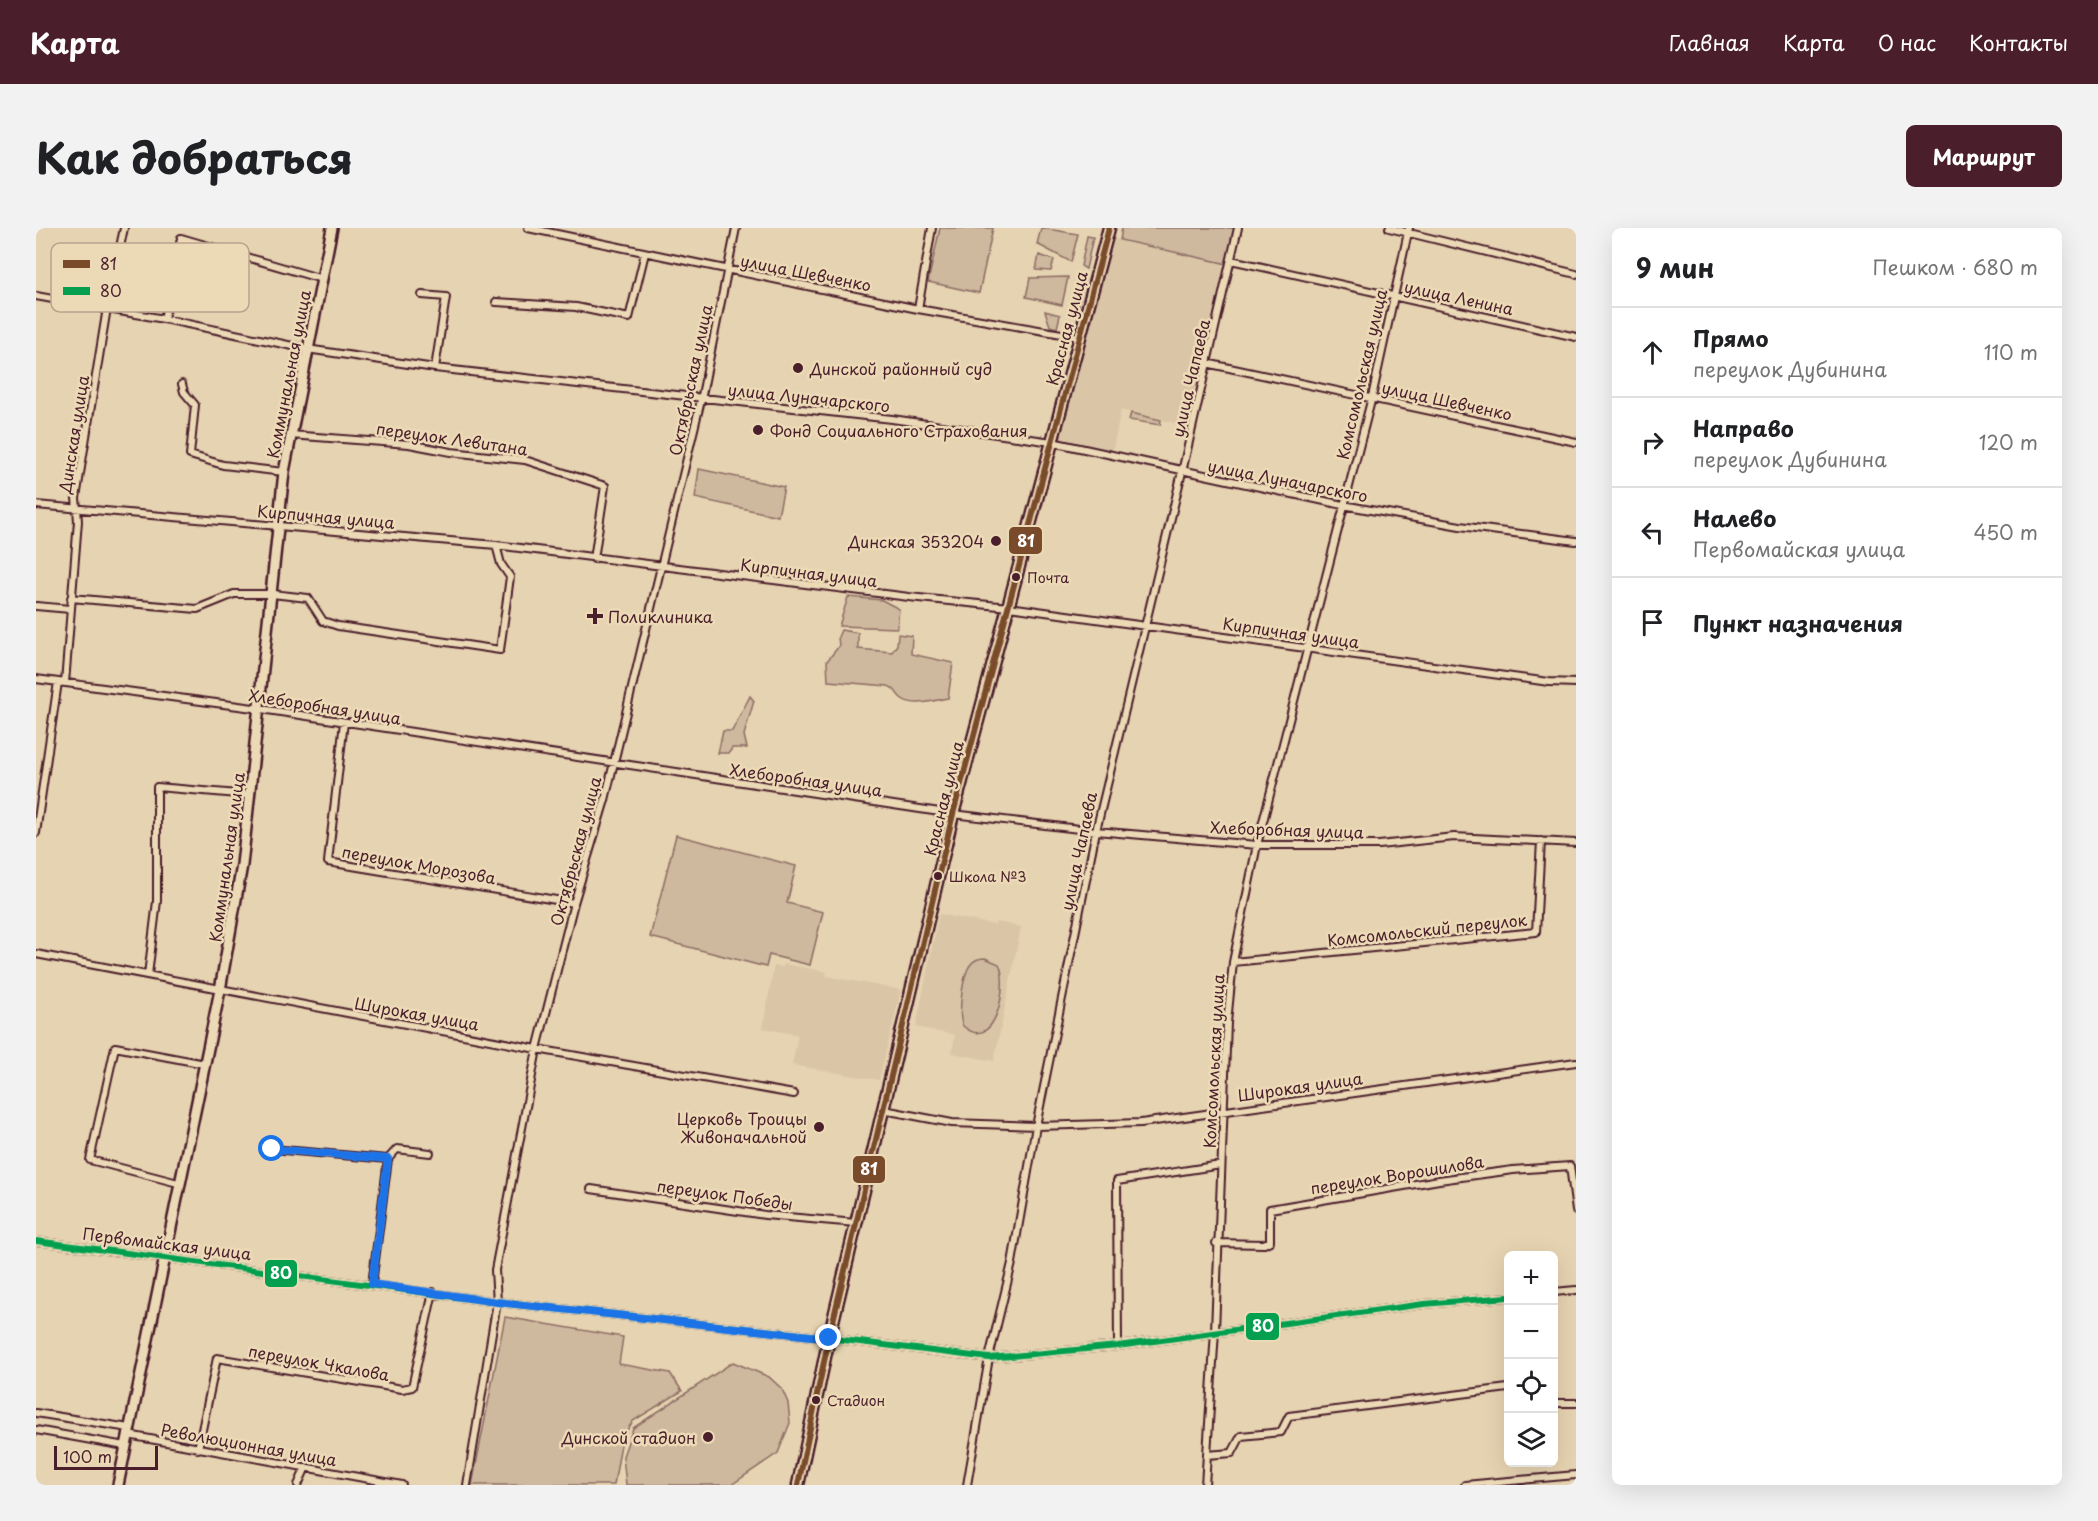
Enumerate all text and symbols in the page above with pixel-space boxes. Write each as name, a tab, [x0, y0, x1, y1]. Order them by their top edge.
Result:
text: Карта	[30, 21, 120, 64]
text: Главная	[1669, 26, 1750, 58]
text: Карта	[1783, 26, 1845, 58]
text: О нас	[1878, 26, 1936, 58]
text: Контакты	[1969, 26, 2068, 58]
text: Как добраться	[36, 125, 353, 188]
button: Маршрут	[1906, 125, 2062, 187]
legend	[51, 243, 249, 312]
street label: улица Шевченко	[739, 248, 873, 296]
text: 9 мин	[1636, 248, 1714, 287]
text: 81	[100, 251, 117, 275]
text: Пешком · 680 m	[1872, 252, 2038, 282]
street label: Красная улица	[1039, 268, 1093, 388]
street label: улица Ленина	[1402, 274, 1516, 320]
text: 80	[100, 278, 122, 302]
street label: Комсомольская улица	[1330, 286, 1392, 462]
street label: Коммунальная улица	[260, 288, 316, 460]
street label: Октябрьская улица	[662, 302, 718, 458]
street label: улица Чапаева	[1165, 316, 1215, 439]
text: Прямо	[1693, 321, 1768, 354]
icon: ahead	[1636, 336, 1669, 369]
text: 110 m	[1984, 337, 2038, 367]
text: переулок Дубинина	[1693, 354, 1887, 384]
place label: Динской районный суд	[809, 356, 992, 380]
marker: Динской районный суд	[791, 361, 805, 375]
street label: Динская улица	[52, 373, 94, 496]
street label: улица Шевченко	[1380, 374, 1514, 426]
street label: улица Луначарского	[727, 377, 891, 417]
text: Направо	[1693, 411, 1794, 444]
street label: переулок Левитана	[375, 415, 529, 461]
place label: Фонд Социального Страхования	[770, 418, 1028, 442]
marker: Фонд Социального Страхования	[751, 423, 765, 437]
icon: right	[1636, 426, 1669, 459]
text: 120 m	[1979, 427, 2038, 457]
text: переулок Дубинина	[1693, 444, 1887, 474]
street label: улица Луначарского	[1206, 453, 1370, 507]
street label: Кирпичная улица	[256, 498, 396, 534]
text: Налево	[1693, 501, 1776, 534]
icon: left	[1636, 516, 1669, 549]
text: 450 m	[1973, 517, 2038, 547]
line badge: 81	[1008, 526, 1043, 555]
text: 81	[1017, 528, 1035, 552]
place label: Динская 353204	[847, 529, 984, 553]
marker: Динская 353204	[989, 534, 1003, 548]
text: Первомайская улица	[1693, 534, 1905, 564]
street label: Кирпичная улица	[739, 552, 879, 592]
place label: Почта	[1027, 567, 1069, 588]
marker: Почта	[1010, 571, 1022, 583]
place label: Поликлиника	[608, 604, 713, 628]
icon: arrive	[1636, 606, 1669, 639]
text: Пункт назначения	[1693, 606, 1903, 639]
marker: Поликлиника	[586, 607, 604, 625]
street label: Кирпичная улица	[1221, 611, 1361, 653]
street label: Хлеборобная улица	[247, 682, 403, 730]
street label: Красная улица	[917, 738, 969, 858]
street label: Хлеборобная улица	[728, 756, 884, 802]
street label: Коммунальная улица	[202, 771, 250, 943]
street label: Октябрьская улица	[544, 774, 606, 928]
street label: улица Чапаева	[1054, 789, 1102, 913]
street label: Хлеборобная улица	[1210, 814, 1364, 844]
street label: переулок Морозова	[340, 839, 498, 889]
place label: Школа №3	[949, 866, 1027, 887]
marker: Школа №3	[932, 870, 944, 882]
street label: Комсомольский переулок	[1326, 907, 1529, 951]
street label: Комсомольская улица	[1196, 973, 1230, 1149]
street label: Широкая улица	[353, 990, 481, 1036]
street label: Широкая улица	[1236, 1065, 1364, 1107]
place label: Церковь Троицы Живоначальной	[677, 1106, 807, 1148]
marker: Церковь Троицы Живоначальной	[812, 1120, 826, 1134]
route start	[258, 1135, 284, 1161]
street label: переулок Ворошилова	[1309, 1148, 1485, 1200]
line badge: 81	[852, 1155, 886, 1184]
text: 81	[860, 1156, 878, 1180]
street label: переулок Победы	[655, 1173, 795, 1215]
street label: Первомайская улица	[81, 1221, 253, 1265]
map controls	[1504, 1251, 1558, 1467]
button: +	[1504, 1251, 1558, 1305]
line badge: 80	[264, 1259, 298, 1288]
text: 80	[270, 1260, 292, 1284]
button: −	[1504, 1305, 1558, 1359]
line badge: 80	[1245, 1312, 1280, 1341]
text: 80	[1252, 1313, 1274, 1337]
route end	[815, 1324, 841, 1350]
street label: переулок Чкалова	[247, 1338, 391, 1386]
button: locate	[1504, 1359, 1558, 1413]
place label: Стадион	[827, 1390, 885, 1411]
marker: Стадион	[810, 1394, 822, 1406]
button: layers	[1504, 1413, 1558, 1467]
street label: Революционная улица	[159, 1417, 339, 1471]
place label: Динской стадион	[561, 1425, 696, 1449]
marker: Динской стадион	[701, 1430, 715, 1444]
scale bar	[54, 1443, 158, 1470]
text: 100 m	[63, 1444, 112, 1468]

